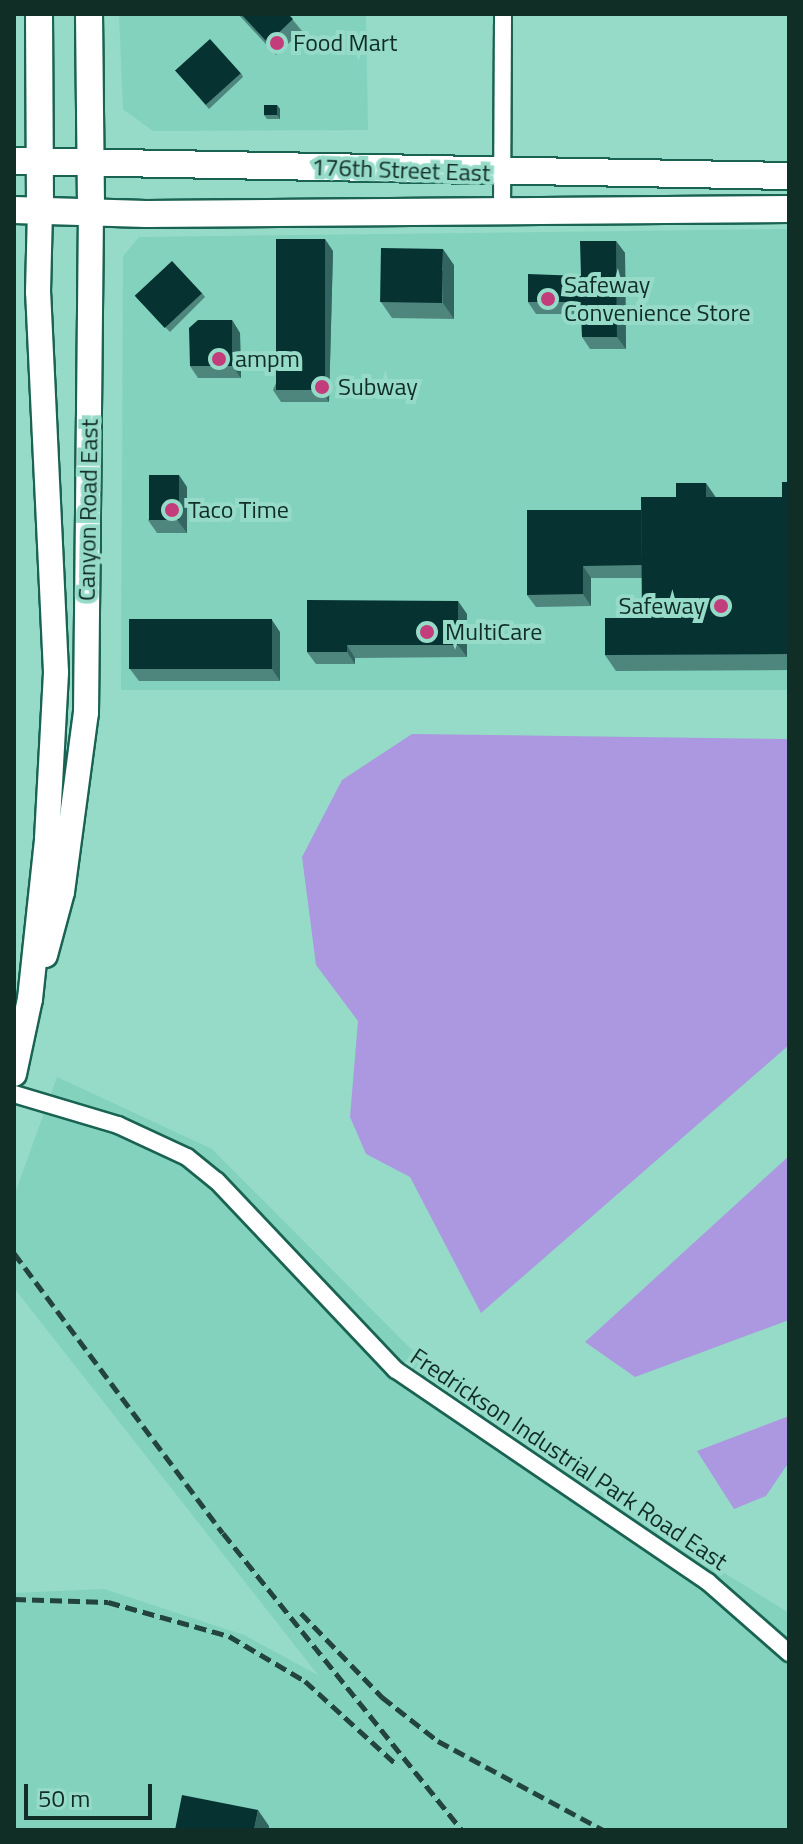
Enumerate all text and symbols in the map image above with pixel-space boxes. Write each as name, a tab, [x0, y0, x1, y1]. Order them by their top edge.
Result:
place label: Food Mart	[293, 29, 397, 57]
marker: Food Mart	[268, 34, 286, 52]
street label: 176th Street East	[311, 152, 491, 188]
place label: Safeway Convenience Store	[564, 271, 751, 327]
marker: Safeway Convenience Store	[539, 290, 557, 308]
place label: ampm	[235, 345, 300, 373]
marker: ampm	[210, 350, 228, 368]
place label: Subway	[338, 373, 418, 401]
marker: Subway	[313, 378, 331, 396]
street label: Canyon Road East	[72, 419, 104, 601]
place label: Taco Time	[188, 496, 289, 524]
marker: Taco Time	[163, 501, 181, 519]
place label: Safeway	[619, 592, 705, 620]
marker: Safeway	[712, 597, 730, 615]
place label: MultiCare	[445, 618, 542, 646]
marker: MultiCare	[416, 621, 438, 643]
street label: Fredrickson Industrial Park Road East	[405, 1342, 733, 1576]
scale bar	[28, 1768, 156, 1818]
text: 50 m	[38, 1780, 90, 1816]

